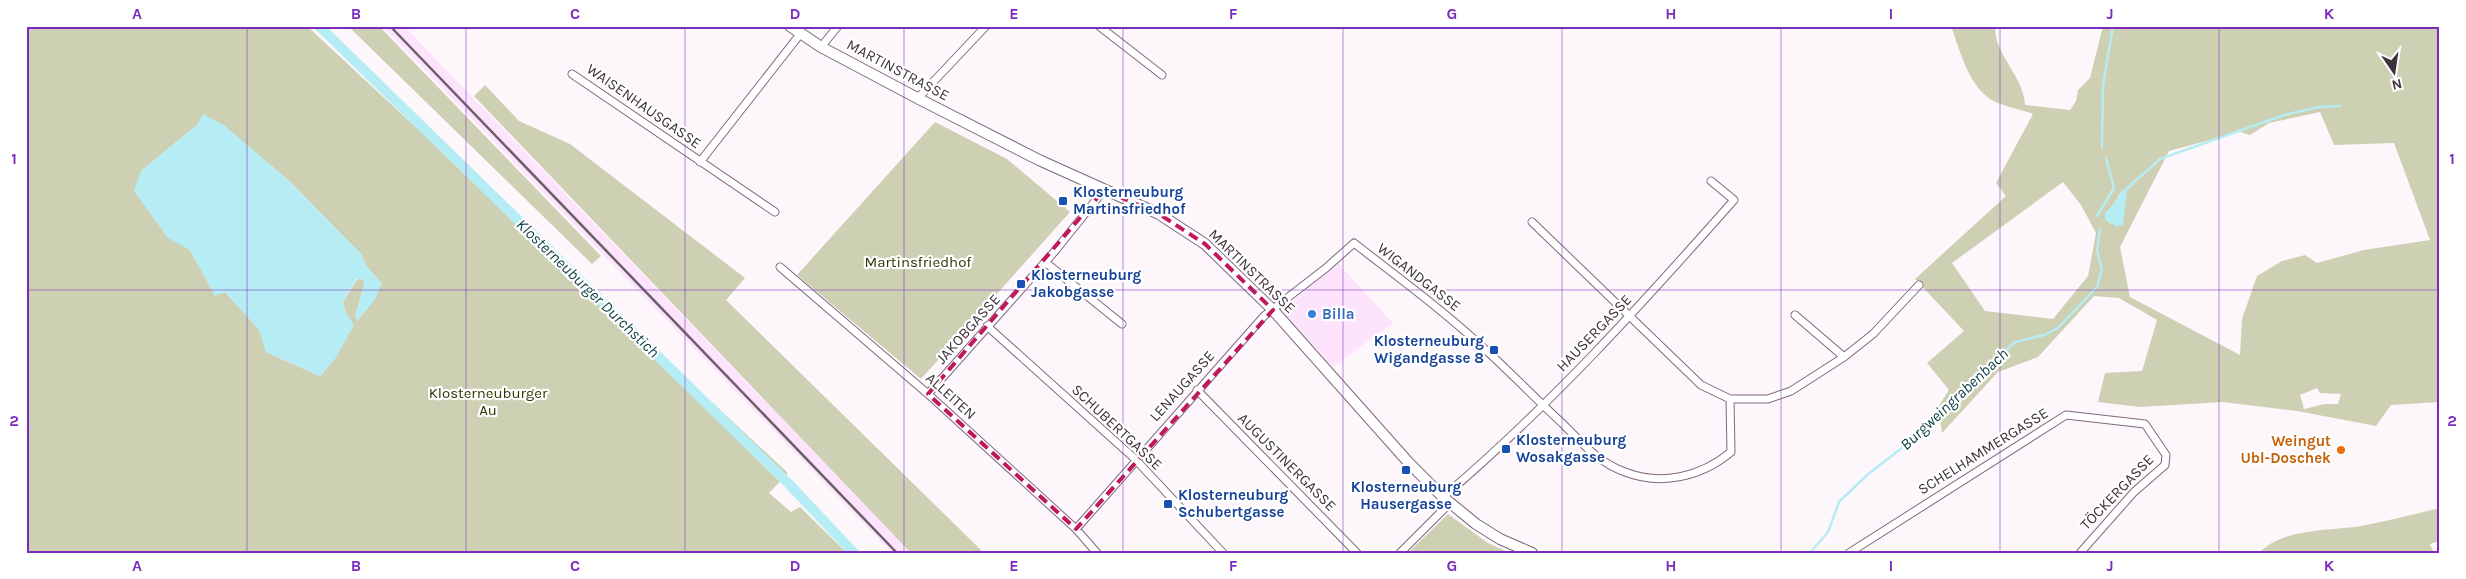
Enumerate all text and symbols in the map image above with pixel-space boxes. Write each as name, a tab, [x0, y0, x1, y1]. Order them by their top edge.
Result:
text: A	[132, 4, 142, 23]
text: B	[351, 4, 361, 23]
text: C	[570, 4, 580, 23]
text: D	[790, 4, 801, 23]
text: E	[1009, 4, 1019, 23]
text: F	[1229, 4, 1238, 23]
text: G	[1447, 4, 1457, 23]
text: H	[1665, 4, 1677, 23]
text: I	[1889, 4, 1893, 23]
text: J	[2106, 4, 2114, 23]
text: K	[2324, 4, 2335, 23]
street label: MARTINSTRASSE	[844, 35, 952, 105]
north arrow	[2368, 48, 2418, 98]
street label: WAISENHAUSGASSE	[583, 60, 705, 152]
text: N	[2390, 75, 2404, 94]
text: 1	[11, 149, 17, 168]
text: 1	[2449, 149, 2455, 168]
place label: Klosterneuburg Martinsfriedhof	[1073, 183, 1186, 218]
marker: Klosterneuburg Martinsfriedhof	[1057, 195, 1069, 207]
water label: Klosterneuburger Durchstich	[513, 215, 663, 361]
street label: MARTINSTRASSE	[1205, 225, 1299, 317]
street label: WIGANDGASSE	[1374, 239, 1464, 315]
park label: Martinsfriedhof	[864, 253, 972, 271]
place label: Klosterneuburg Jakobgasse	[1031, 266, 1142, 301]
marker: Klosterneuburg Jakobgasse	[1015, 278, 1027, 290]
street label: JAKOBGASSE	[932, 290, 1004, 368]
street label: HAUSERGASSE	[1553, 291, 1635, 375]
place label: Billa	[1322, 305, 1355, 323]
marker: Billa	[1306, 308, 1318, 320]
place label: Klosterneuburg Wigandgasse 8	[1374, 332, 1484, 367]
marker: Klosterneuburg Wigandgasse 8	[1488, 344, 1500, 356]
water label: Burgweingrabenbach	[1896, 344, 2012, 454]
street label: LENAUGASSE	[1146, 347, 1218, 425]
street label: ALLEITEN	[922, 369, 980, 423]
street label: SCHUBERTGASSE	[1068, 380, 1166, 474]
park label: Klosterneuburger Au	[429, 384, 548, 419]
street label: SCHELHAMMERGASSE	[1915, 404, 2051, 498]
street label: AUGUSTINERGASSE	[1234, 409, 1340, 515]
text: 2	[9, 411, 19, 430]
text: 2	[2447, 411, 2457, 430]
place label: Klosterneuburg Wosakgasse	[1516, 431, 1627, 466]
place label: Weingut Ubl-Doschek	[2240, 432, 2331, 467]
marker: Klosterneuburg Wosakgasse	[1500, 443, 1512, 455]
marker: Weingut Ubl-Doschek	[2335, 444, 2347, 456]
street label: TÖCKERGASSE	[2076, 451, 2158, 533]
marker: Klosterneuburg Hausergasse	[1400, 464, 1412, 476]
place label: Klosterneuburg Hausergasse	[1351, 478, 1461, 513]
place label: Klosterneuburg Schubertgasse	[1178, 486, 1289, 521]
marker: Klosterneuburg Schubertgasse	[1162, 498, 1174, 510]
text: A	[132, 556, 142, 575]
text: B	[351, 556, 361, 575]
text: C	[570, 556, 580, 575]
text: D	[790, 556, 801, 575]
text: E	[1009, 556, 1019, 575]
text: F	[1229, 556, 1238, 575]
text: G	[1447, 556, 1457, 575]
text: H	[1665, 556, 1677, 575]
text: I	[1889, 556, 1893, 575]
text: J	[2106, 556, 2114, 575]
text: K	[2324, 556, 2335, 575]

